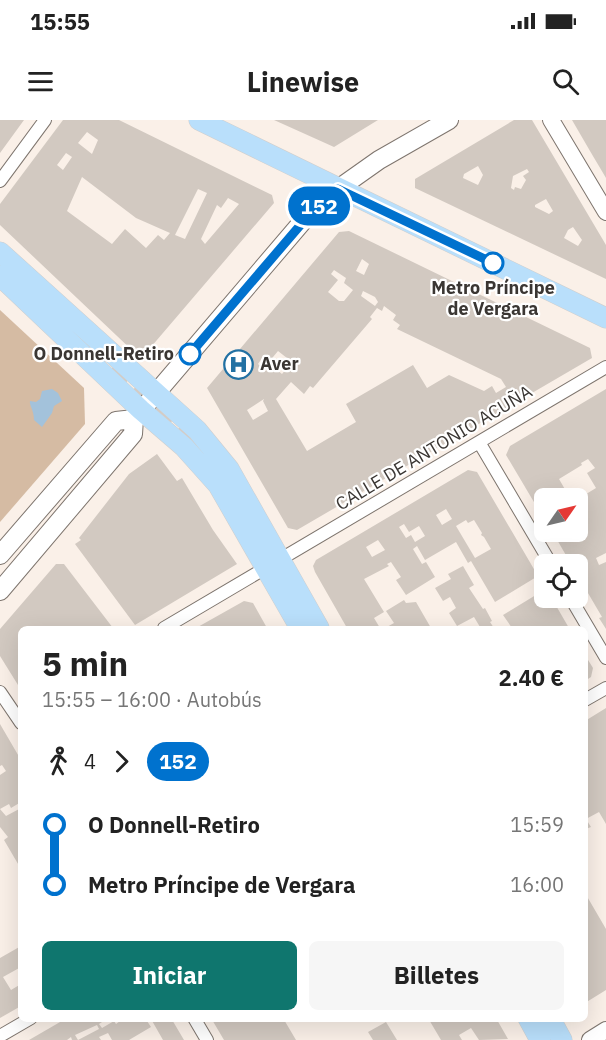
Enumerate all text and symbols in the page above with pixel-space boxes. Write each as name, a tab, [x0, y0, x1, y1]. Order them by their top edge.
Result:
text: 15:55	[30, 7, 90, 36]
text: Linewise	[247, 64, 359, 99]
icon: menu	[24, 65, 57, 98]
icon: search	[549, 65, 582, 98]
line badge: 152	[284, 186, 354, 226]
text: 152	[300, 192, 338, 220]
marker: Metro Príncipe de Vergara	[482, 252, 504, 274]
place label: Metro Príncipe de Vergara	[431, 276, 555, 320]
place label: O Donnell-Retiro	[33, 342, 174, 365]
marker: O Donnell-Retiro	[179, 343, 201, 365]
hospital icon: Aver	[223, 348, 255, 380]
place label: Aver	[260, 352, 299, 375]
street label: CALLE DE ANTONIO ACUÑA	[331, 380, 537, 515]
north arrow	[534, 488, 588, 542]
map controls	[534, 488, 588, 608]
button: locate	[534, 554, 588, 608]
text: 5 min	[42, 642, 128, 685]
text: 2.40 €	[499, 663, 564, 692]
text: 15:55 – 16:00 · Autobús	[42, 686, 262, 713]
icon: walk	[42, 745, 75, 778]
icon: forward	[105, 745, 138, 778]
text: 152	[159, 747, 197, 775]
text: 4	[84, 748, 96, 775]
text: O Donnell-Retiro	[88, 810, 260, 839]
text: 15:59	[510, 811, 564, 838]
text: Metro Príncipe de Vergara	[88, 870, 355, 899]
text: 16:00	[510, 871, 564, 898]
button: Iniciar	[42, 941, 297, 1010]
button: Billetes	[309, 941, 564, 1010]

